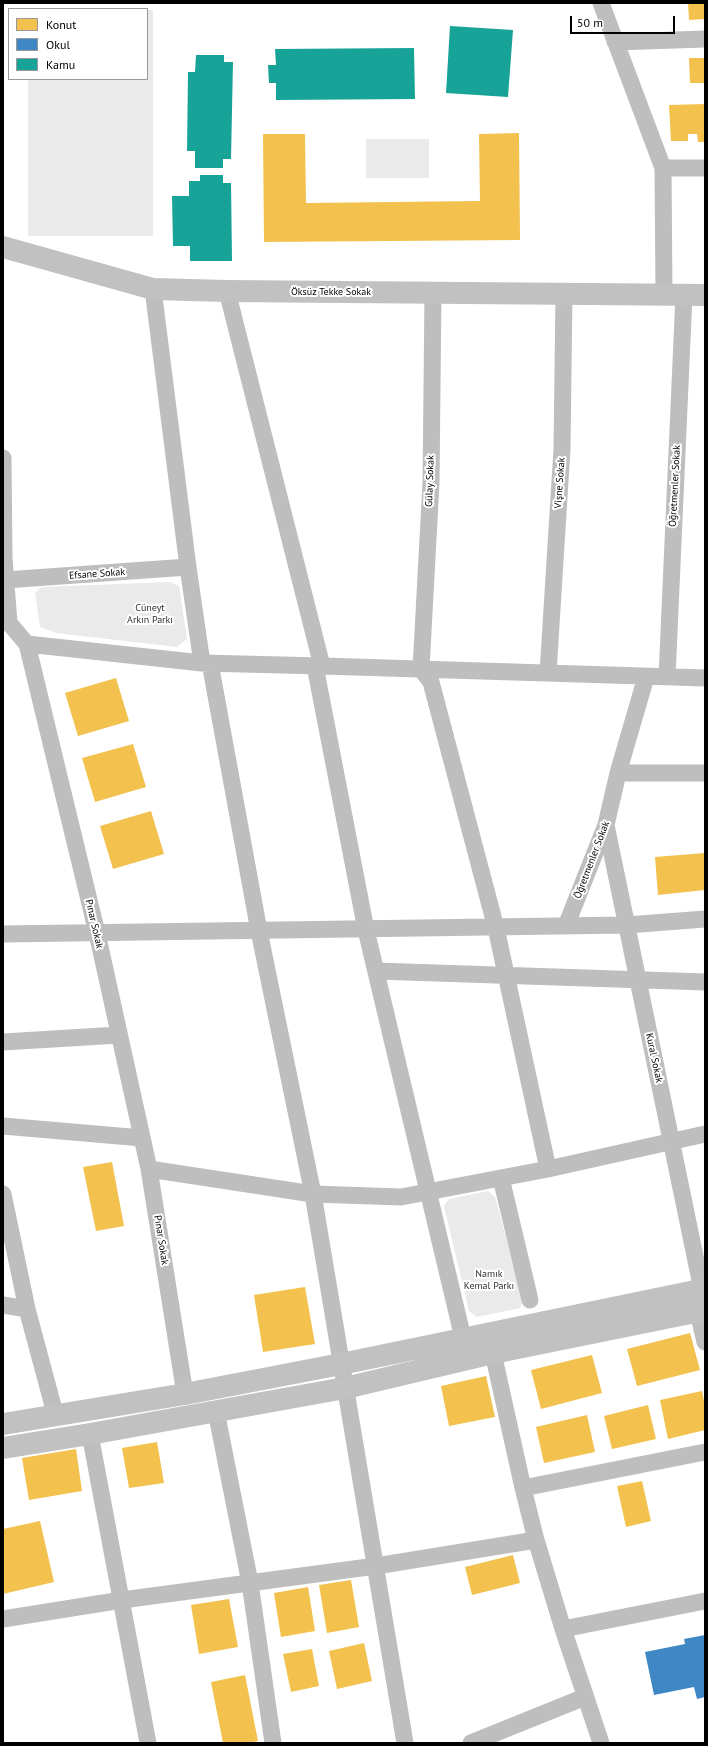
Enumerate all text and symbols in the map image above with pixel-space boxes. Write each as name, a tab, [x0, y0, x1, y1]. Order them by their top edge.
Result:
legend	[8, 8, 148, 80]
scale bar	[572, 8, 677, 34]
text: 50 m	[577, 15, 603, 30]
text: Konut	[46, 17, 76, 32]
text: Okul	[46, 37, 70, 52]
text: Kamu	[46, 57, 75, 72]
street label: Öksüz Tekke Sokak	[291, 286, 371, 298]
street label: Öğretmenler Sokak	[667, 445, 683, 527]
street label: Gülay Sokak	[423, 455, 437, 507]
street label: Vişne Sokak	[552, 457, 568, 509]
street label: Efsane Sokak	[69, 566, 125, 582]
park label: Cüneyt Arkın Parkı	[127, 602, 173, 626]
street label: Öğretmenler Sokak	[572, 820, 612, 900]
street label: Pınar Sokak	[83, 898, 105, 950]
street label: Kural Sokak	[643, 1032, 665, 1084]
street label: Pınar Sokak	[151, 1214, 171, 1266]
park label: Namık Kemal Parkı	[464, 1268, 514, 1292]

